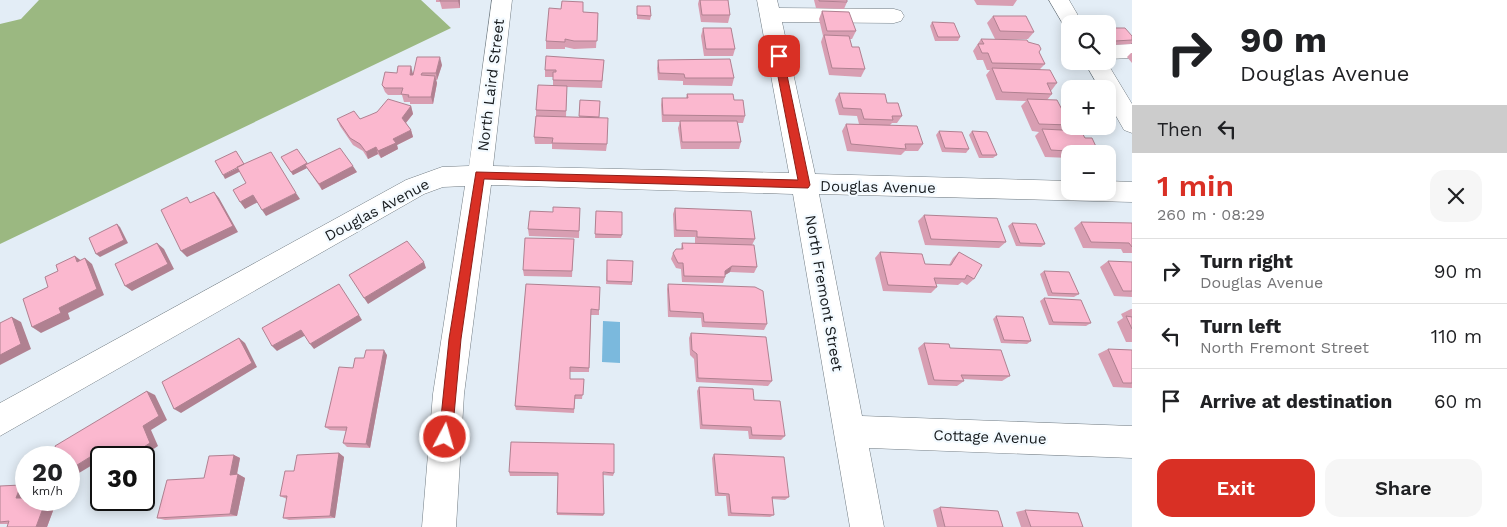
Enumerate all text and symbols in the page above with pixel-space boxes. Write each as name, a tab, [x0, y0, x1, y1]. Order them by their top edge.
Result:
map controls	[1061, 15, 1116, 200]
button: search	[1061, 15, 1116, 70]
street label: North Laird Street	[474, 17, 508, 152]
text: 90 m	[1240, 19, 1327, 61]
icon: right	[1157, 20, 1222, 85]
pin	[758, 35, 800, 77]
icon: arrive	[765, 42, 793, 70]
text: Douglas Avenue	[1240, 61, 1410, 86]
button: +	[1061, 80, 1116, 135]
icon: left	[1213, 115, 1241, 143]
text: Then	[1157, 118, 1203, 141]
button: −	[1061, 145, 1116, 200]
text: 1 min	[1157, 168, 1234, 203]
button: close	[1430, 170, 1482, 222]
street label: Douglas Avenue	[322, 175, 432, 245]
street label: Douglas Avenue	[820, 177, 936, 197]
text: 260 m · 08:29	[1157, 205, 1265, 224]
street label: North Fremont Street	[801, 213, 847, 373]
text: Turn right	[1200, 250, 1293, 273]
icon: right	[1157, 257, 1185, 285]
text: 90 m	[1434, 260, 1482, 283]
text: Douglas Avenue	[1200, 273, 1323, 292]
text: Turn left	[1200, 315, 1281, 338]
icon: left	[1157, 322, 1185, 350]
text: 110 m	[1431, 325, 1482, 348]
text: North Fremont Street	[1200, 338, 1369, 357]
icon: arrive	[1157, 387, 1185, 415]
text: Arrive at destination	[1200, 390, 1392, 413]
text: 60 m	[1434, 390, 1482, 413]
position arrow	[418, 410, 470, 462]
street label: Cottage Avenue	[933, 426, 1047, 448]
speed limit sign: 30	[90, 446, 155, 511]
text: 20	[32, 458, 63, 487]
button: Exit	[1157, 459, 1315, 517]
button: Share	[1325, 459, 1482, 517]
text: km/h	[32, 484, 63, 498]

